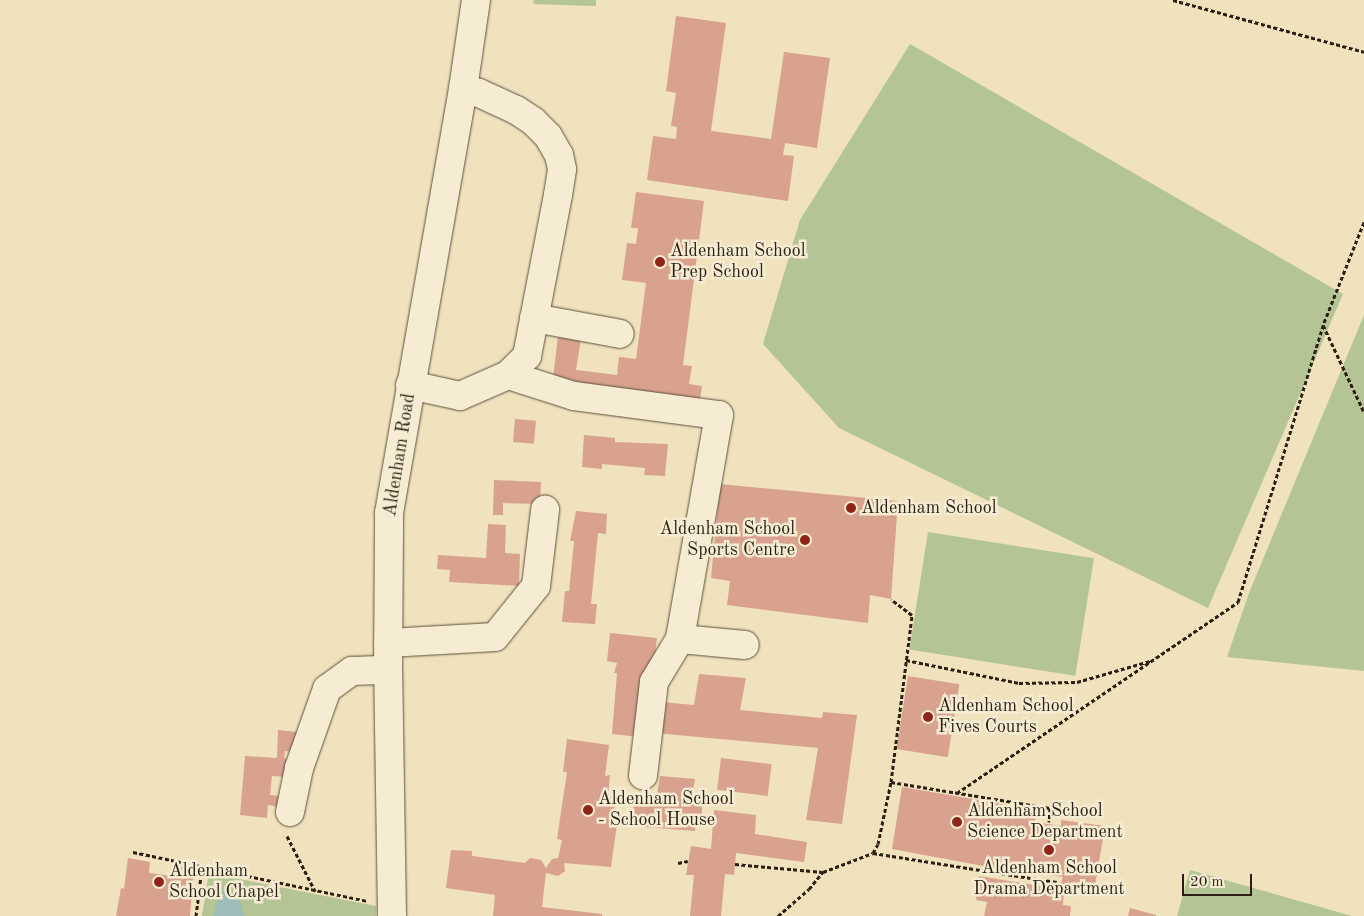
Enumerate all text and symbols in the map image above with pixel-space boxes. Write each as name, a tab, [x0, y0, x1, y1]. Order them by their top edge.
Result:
place label: Aldenham School Prep School	[670, 241, 806, 284]
marker: Aldenham School Prep School	[654, 256, 666, 268]
street label: Aldenham Road	[380, 392, 420, 518]
place label: Aldenham School	[861, 497, 997, 519]
marker: Aldenham School	[845, 502, 857, 514]
place label: Aldenham School Sports Centre	[659, 519, 795, 562]
marker: Aldenham School Sports Centre	[799, 534, 811, 546]
place label: Aldenham School Fives Courts	[938, 696, 1074, 739]
marker: Aldenham School Fives Courts	[922, 711, 934, 723]
place label: Aldenham School - School House	[598, 789, 734, 832]
place label: Aldenham School Science Department	[967, 801, 1123, 844]
marker: Aldenham School - School House	[582, 804, 594, 816]
marker: Aldenham School Science Department	[951, 816, 963, 828]
marker: Aldenham School Drama Department	[1043, 844, 1055, 856]
place label: Aldenham School Drama Department	[973, 858, 1125, 901]
place label: Aldenham School Chapel	[169, 861, 279, 904]
scale bar	[1184, 864, 1254, 896]
text: 20 m	[1190, 875, 1224, 890]
marker: Aldenham School Chapel	[153, 876, 165, 888]

